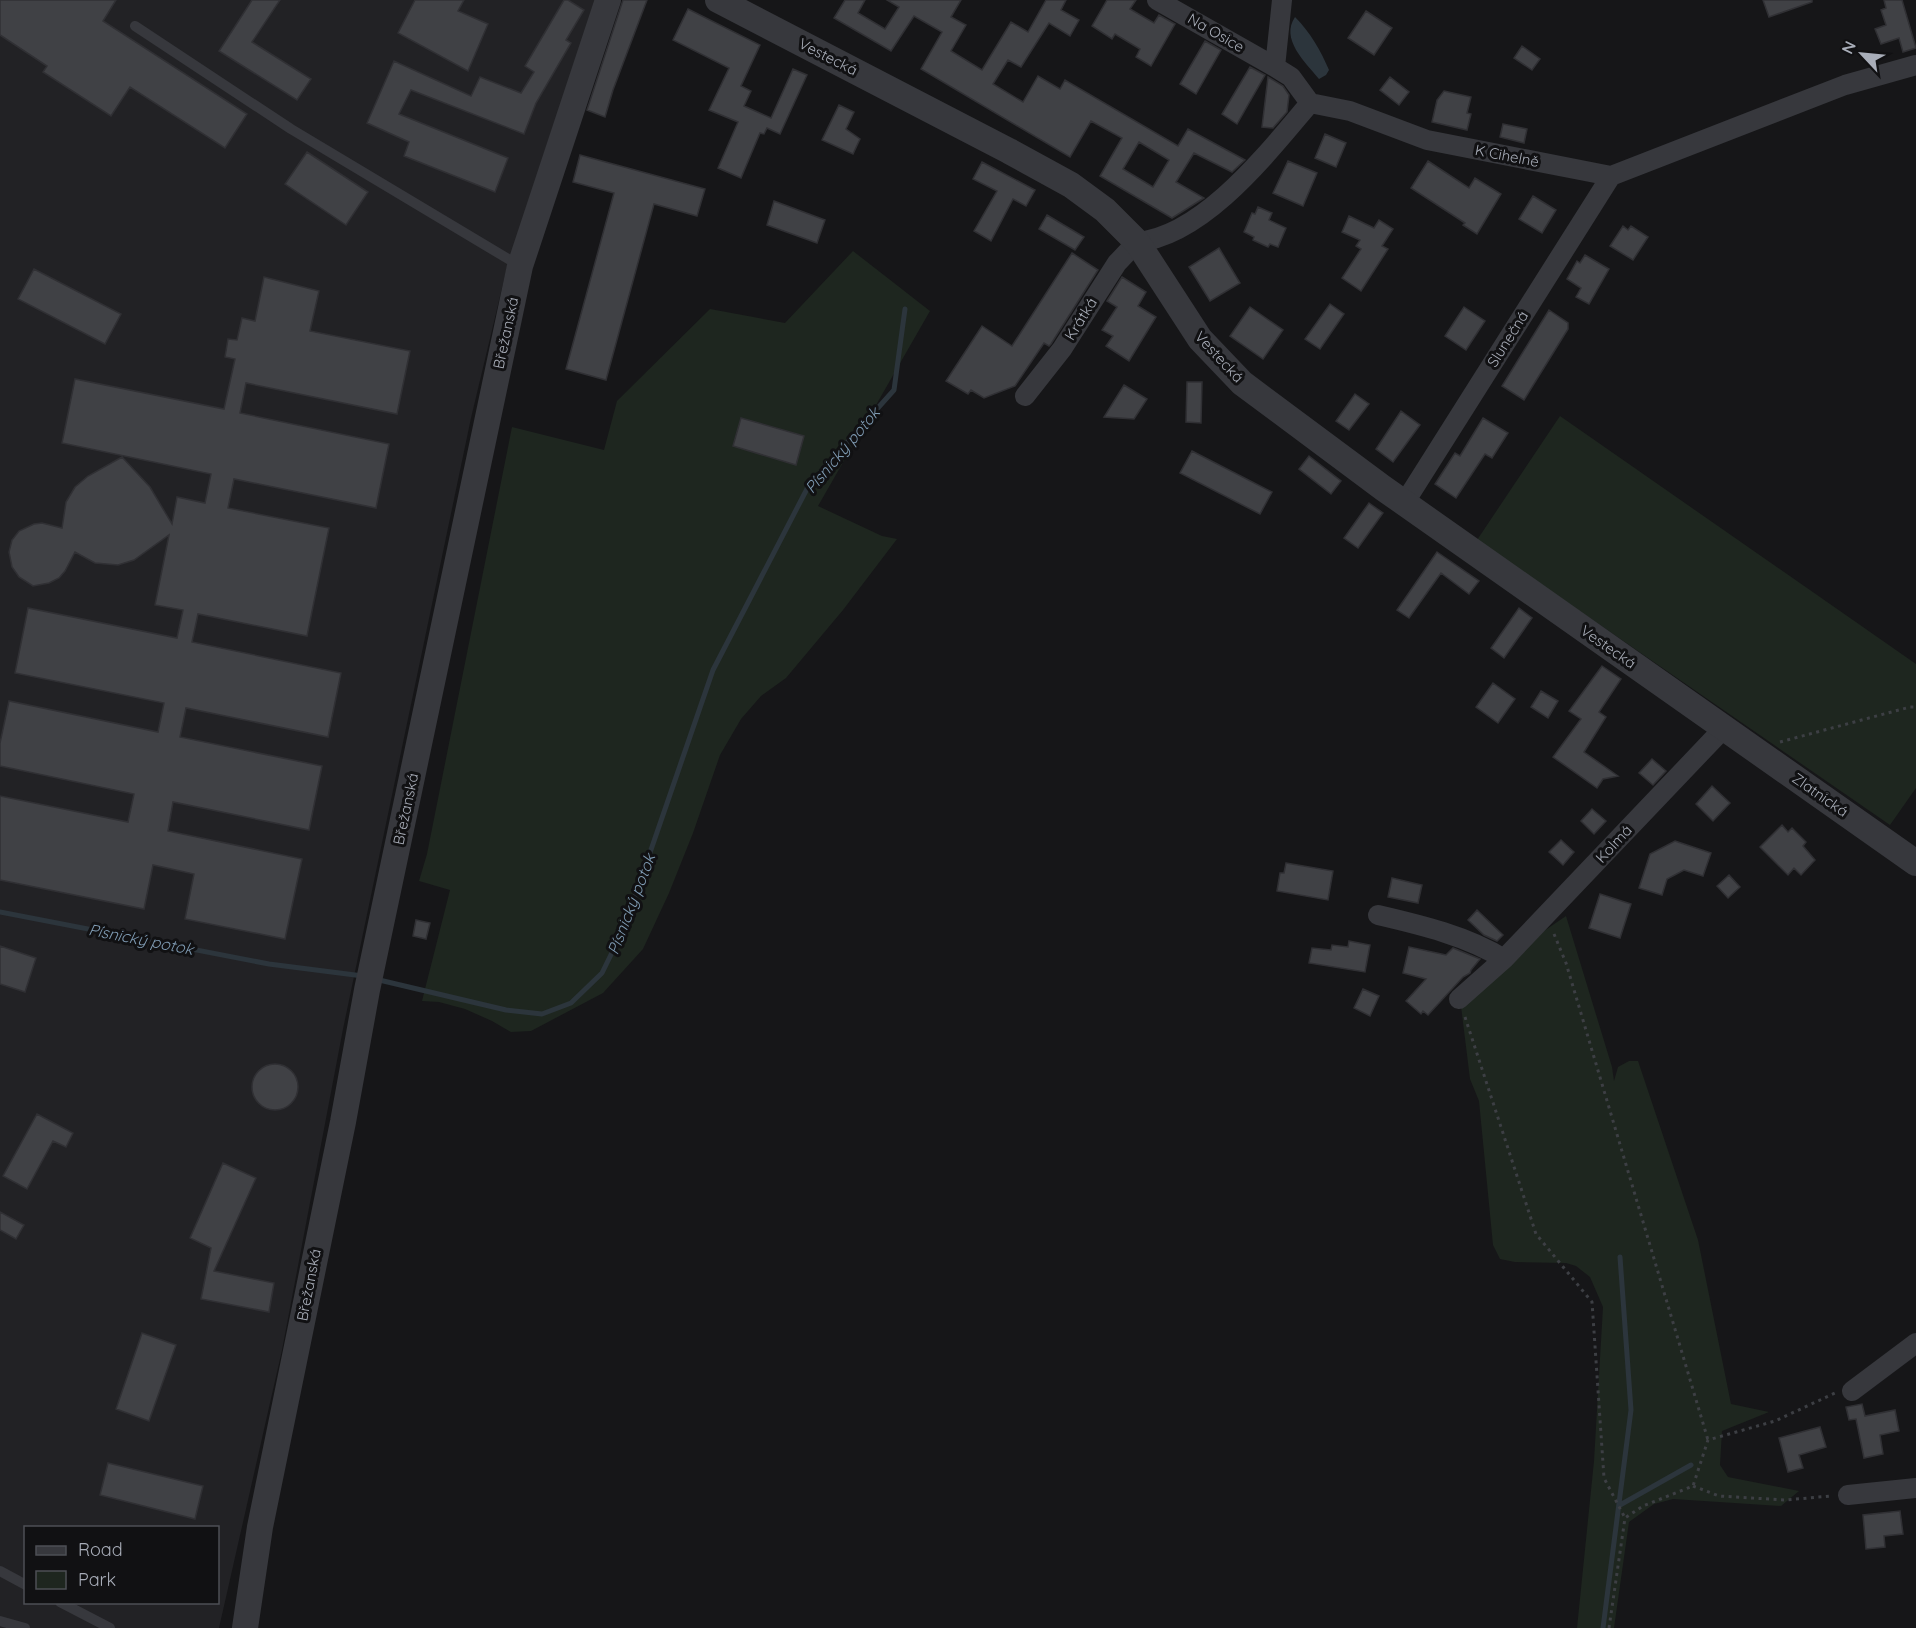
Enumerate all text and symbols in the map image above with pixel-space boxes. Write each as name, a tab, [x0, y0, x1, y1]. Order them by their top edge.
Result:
street label: Na Osice	[1185, 9, 1248, 56]
north arrow	[1832, 24, 1892, 84]
street label: Vestecká	[796, 34, 861, 79]
text: N	[1837, 38, 1860, 57]
street label: K Cihelně	[1473, 140, 1541, 171]
street label: Krátká	[1060, 294, 1101, 344]
street label: Břežanská	[489, 295, 522, 371]
street label: Slunečná	[1483, 307, 1532, 370]
street label: Vestecká	[1191, 327, 1248, 386]
water label: Písnický potok	[800, 402, 885, 497]
street label: Vestecká	[1577, 621, 1640, 673]
street label: Zlatnická	[1789, 768, 1852, 821]
street label: Břežanská	[389, 771, 422, 847]
street label: Kolmá	[1591, 821, 1636, 867]
water label: Písnický potok	[603, 849, 660, 957]
water label: Písnický potok	[87, 919, 197, 959]
street label: Břežanská	[292, 1247, 325, 1323]
legend	[24, 1526, 219, 1604]
text: Road	[78, 1538, 123, 1561]
text: Park	[78, 1568, 116, 1591]

